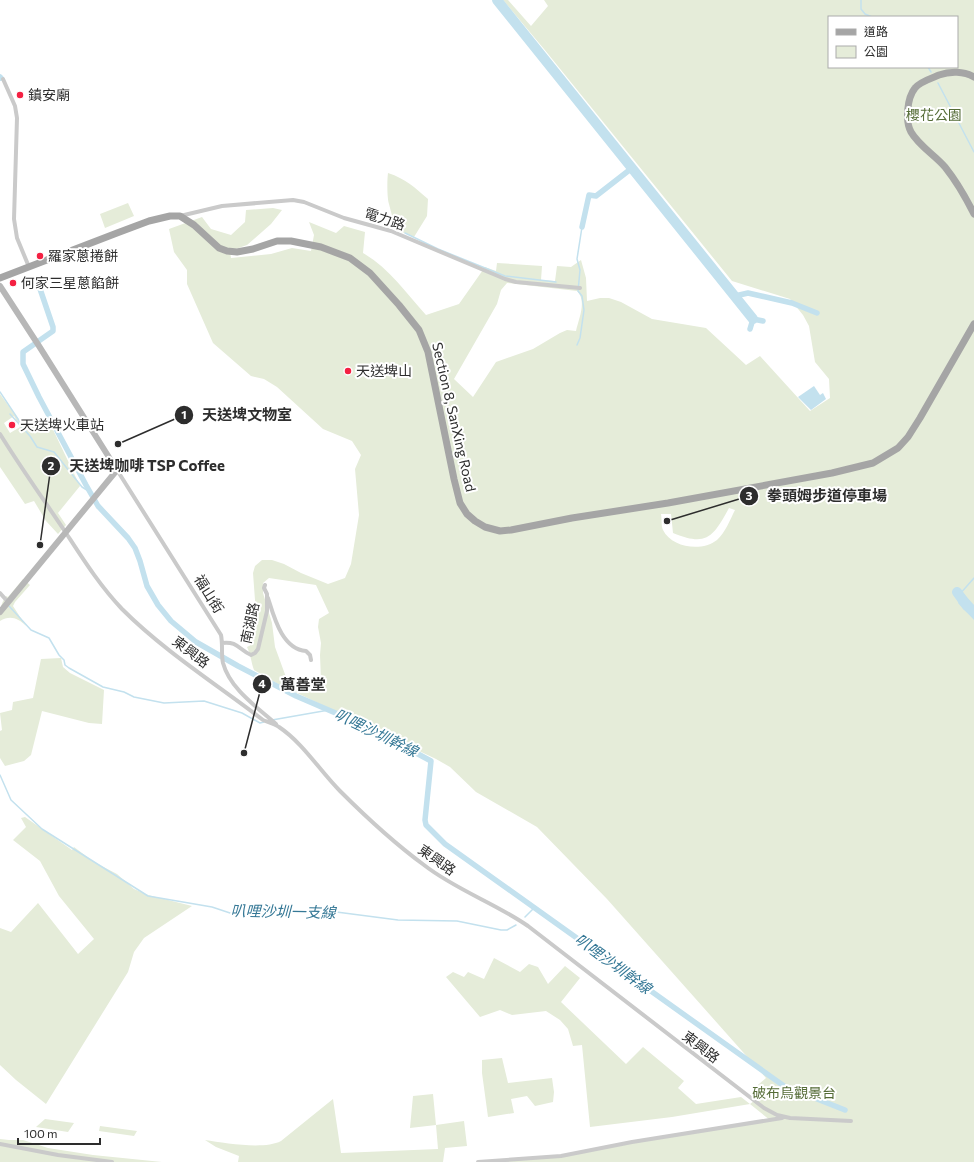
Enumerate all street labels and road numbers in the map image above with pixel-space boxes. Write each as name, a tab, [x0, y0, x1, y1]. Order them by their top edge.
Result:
street label: 電力路	[363, 204, 408, 233]
street label: Section 8, SanXing Road	[429, 341, 480, 493]
street label: 福山街	[191, 571, 228, 616]
street label: 南湖路	[237, 601, 262, 645]
street label: 東興路	[169, 632, 213, 671]
street label: 東興路	[415, 841, 459, 879]
street label: 東興路	[679, 1027, 723, 1066]

